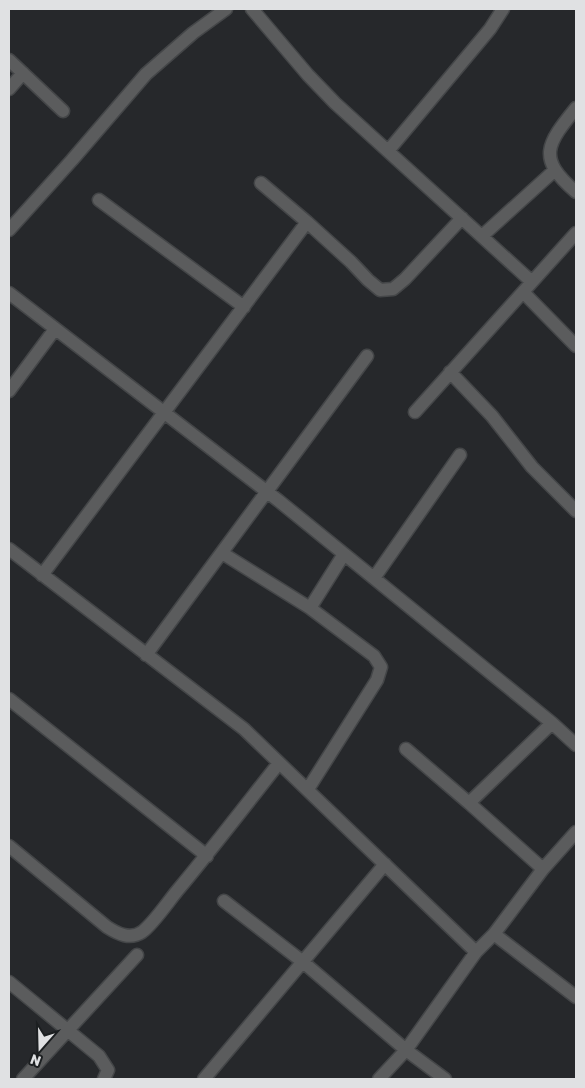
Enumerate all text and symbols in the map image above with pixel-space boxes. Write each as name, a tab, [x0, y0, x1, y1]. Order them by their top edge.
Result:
north arrow	[15, 1023, 65, 1073]
text: N	[28, 1050, 43, 1069]

